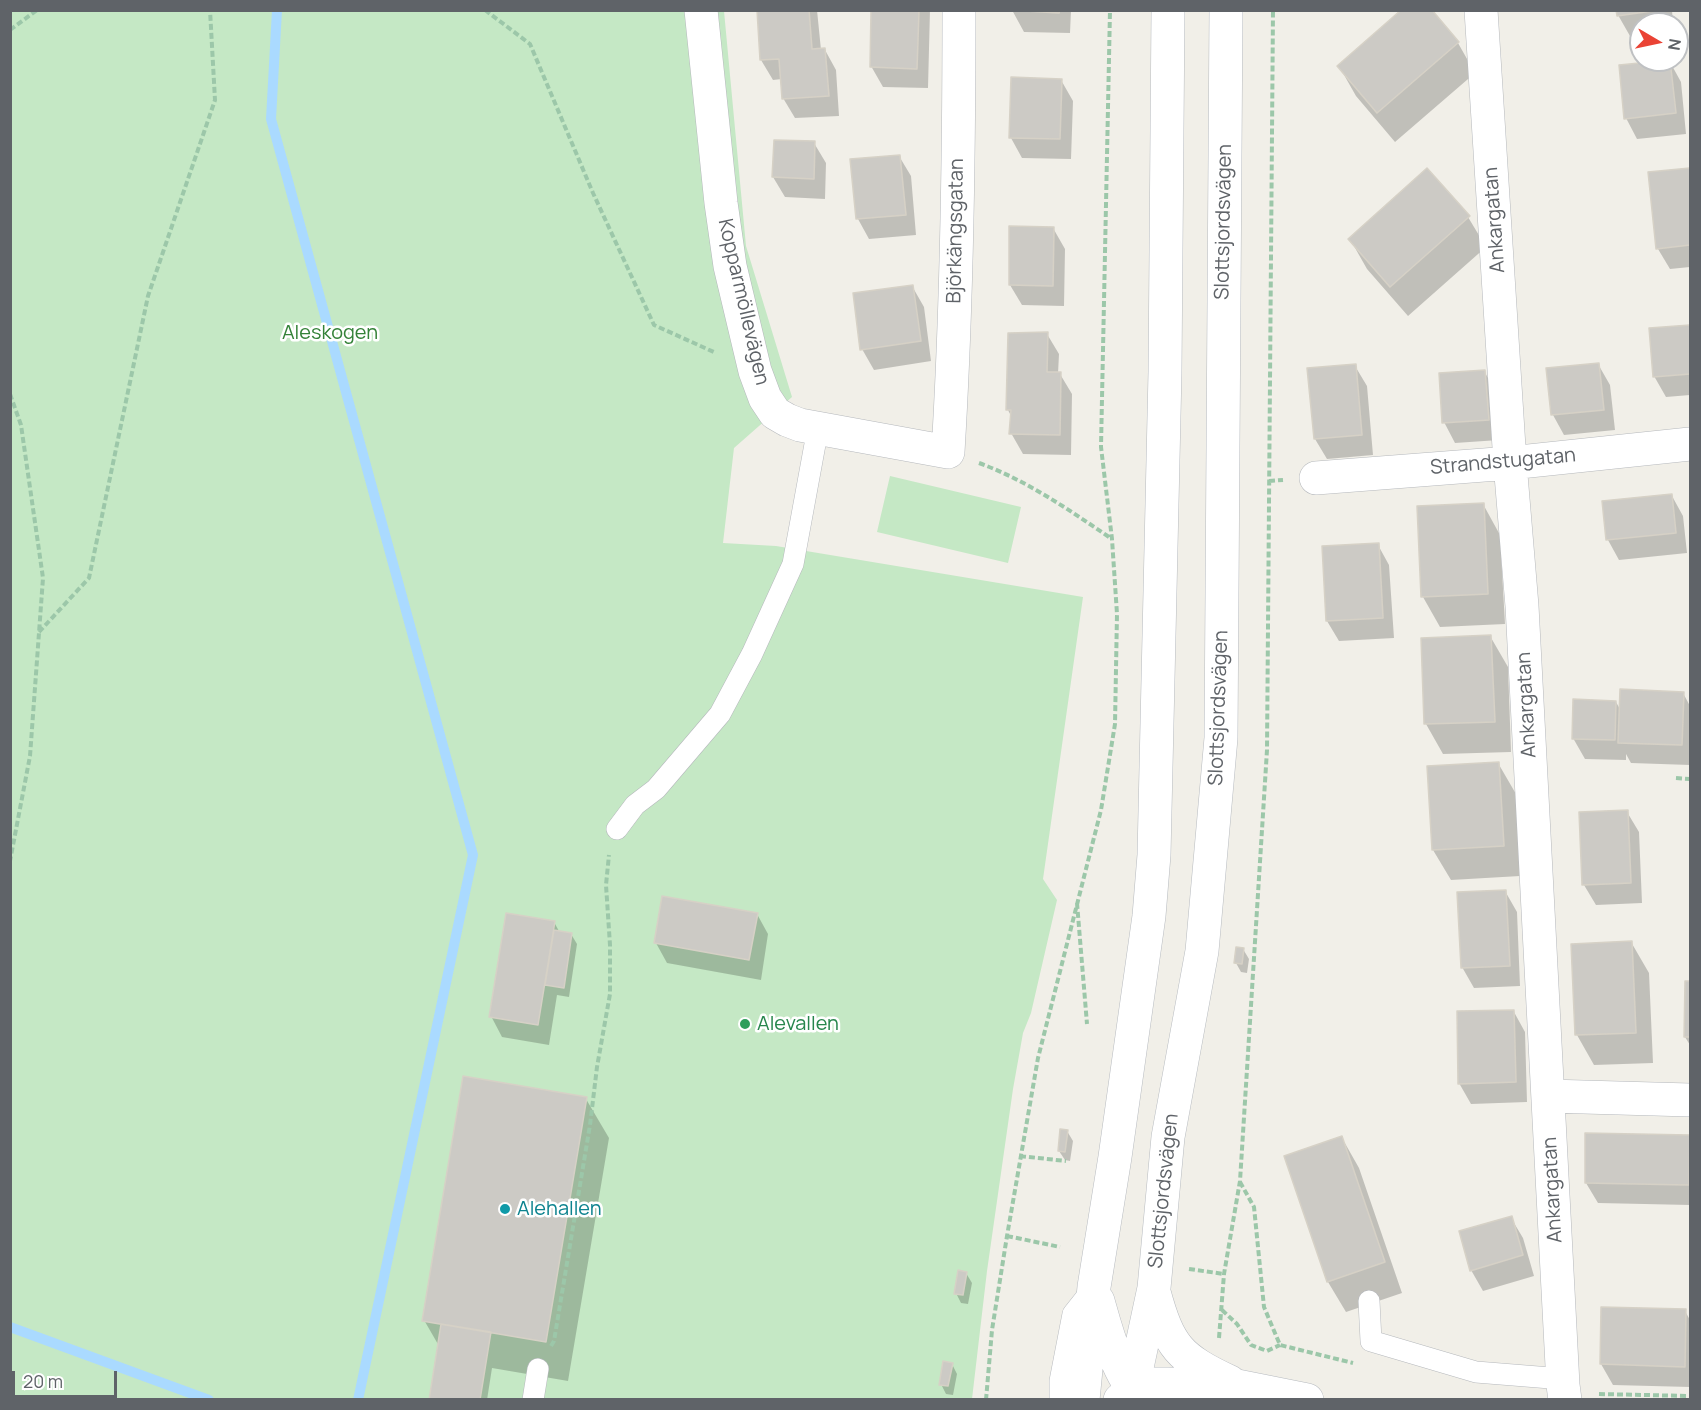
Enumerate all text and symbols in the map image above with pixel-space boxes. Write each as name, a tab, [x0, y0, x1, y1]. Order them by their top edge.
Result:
north arrow	[1629, 12, 1689, 72]
text: N	[1663, 37, 1687, 52]
street label: Slottsjordsvägen	[1211, 144, 1237, 300]
street label: Björkängsgatan	[943, 158, 969, 304]
street label: Ankargatan	[1479, 166, 1511, 274]
street label: Kopparmöllevägen	[712, 216, 774, 388]
park label: Aleskogen	[282, 321, 378, 345]
street label: Strandstugatan	[1429, 444, 1577, 480]
street label: Slottsjordsvägen	[1204, 630, 1234, 786]
street label: Ankargatan	[1512, 651, 1542, 759]
place label: Alevallen	[757, 1012, 839, 1036]
marker: Alevallen	[738, 1017, 752, 1031]
street label: Slottsjordsvägen	[1144, 1112, 1184, 1270]
street label: Ankargatan	[1538, 1136, 1568, 1244]
place label: Alehallen	[517, 1197, 602, 1221]
marker: Alehallen	[498, 1202, 512, 1216]
scale bar	[15, 1359, 120, 1397]
text: 20 m	[23, 1369, 63, 1393]

